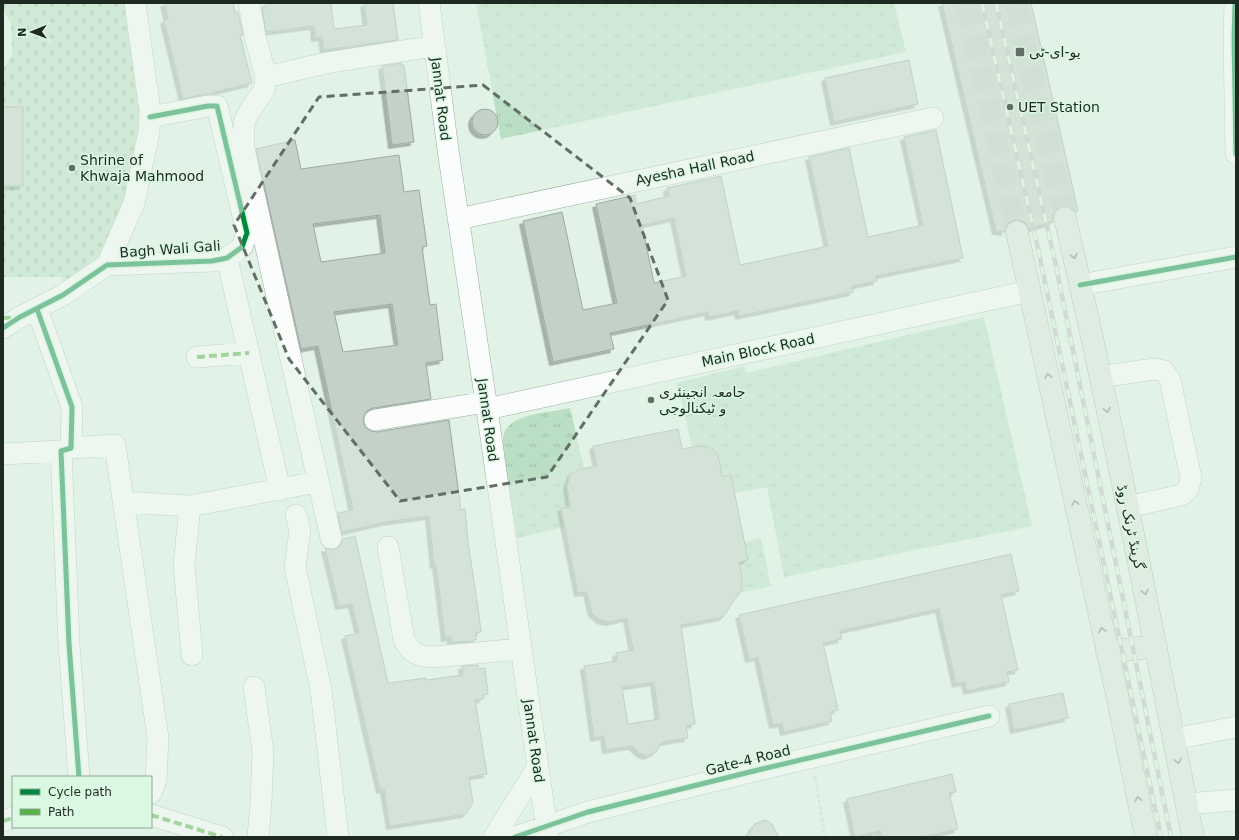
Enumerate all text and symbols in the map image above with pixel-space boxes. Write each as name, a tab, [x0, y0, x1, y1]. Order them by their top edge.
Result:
north arrow	[12, 12, 52, 52]
text: N	[16, 27, 29, 37]
place label: یو-ای-ٹی	[1029, 44, 1081, 61]
marker: یو-ای-ٹی	[1014, 46, 1026, 58]
street label: Jannat Road	[428, 55, 454, 142]
place label: UET Station	[1018, 99, 1100, 115]
marker: UET Station	[1005, 102, 1015, 112]
street label: Ayesha Hall Road	[634, 148, 756, 188]
place label: Shrine of Khwaja Mahmood	[80, 152, 204, 184]
marker: Shrine of Khwaja Mahmood	[67, 163, 77, 173]
street label: Bagh Wali Gali	[119, 237, 221, 261]
one-way arrow	[1069, 253, 1077, 259]
street label: Main Block Road	[700, 330, 816, 370]
one-way arrow	[1045, 373, 1053, 379]
street label: Jannat Road	[474, 376, 502, 463]
place label: جامعہ انجینئری و ٹیکنالوجی	[659, 384, 745, 417]
marker: جامعہ انجینئری و ٹیکنالوجی	[646, 395, 656, 405]
one-way arrow	[1102, 407, 1110, 413]
street label: گرینڈ ٹرنک روڈ	[1113, 483, 1148, 572]
one-way arrow	[1072, 500, 1080, 506]
one-way arrow	[1140, 589, 1148, 595]
one-way arrow	[1099, 627, 1107, 634]
street label: Jannat Road	[520, 697, 548, 784]
street label: Gate-4 Road	[704, 742, 792, 778]
one-way arrow	[1174, 758, 1182, 764]
legend	[12, 776, 152, 828]
text: Cycle path	[48, 785, 112, 799]
one-way arrow	[1134, 796, 1143, 802]
text: Path	[48, 805, 74, 819]

